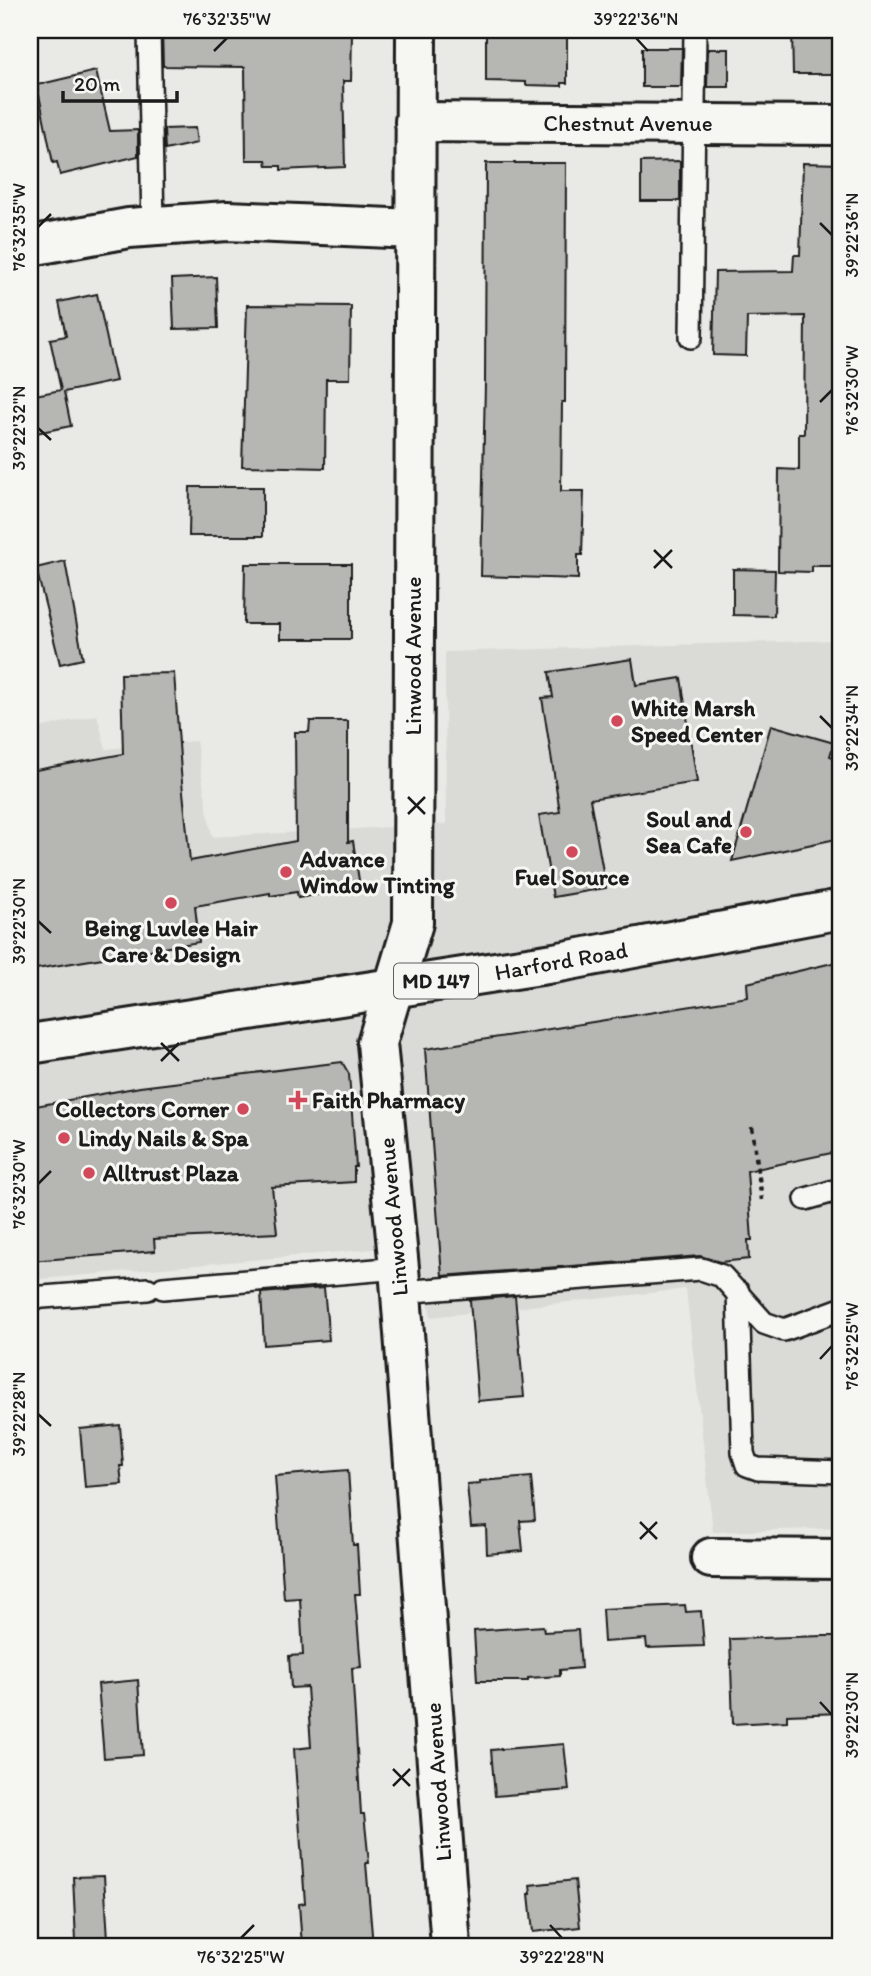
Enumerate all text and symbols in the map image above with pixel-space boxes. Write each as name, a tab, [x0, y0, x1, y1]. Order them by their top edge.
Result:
text: 76°32'35"W	[183, 8, 271, 30]
text: 39°22'36"N	[594, 8, 678, 30]
scale bar	[63, 60, 177, 104]
text: 20 m	[74, 71, 121, 96]
street label: Chestnut Avenue	[543, 109, 713, 137]
text: 76°32'35"W	[8, 183, 30, 271]
text: 39°22'36"N	[841, 193, 863, 277]
text: 76°32'30"W	[841, 345, 863, 435]
text: 39°22'32"N	[8, 386, 30, 470]
street label: Linwood Avenue	[399, 576, 427, 736]
text: 39°22'34"N	[841, 685, 863, 771]
place label: White Marsh Speed Center	[631, 694, 763, 748]
marker: White Marsh Speed Center	[609, 713, 625, 729]
place label: Soul and Sea Cafe	[646, 805, 732, 859]
marker: Soul and Sea Cafe	[738, 824, 754, 840]
marker: Fuel Source	[564, 844, 580, 860]
place label: Advance Window Tinting	[299, 845, 456, 899]
place label: Fuel Source	[515, 863, 629, 891]
marker: Advance Window Tinting	[278, 864, 294, 880]
text: 39°22'30"N	[8, 878, 30, 964]
marker: Being Luvlee Hair Care & Design	[163, 895, 179, 911]
place label: Being Luvlee Hair Care & Design	[84, 914, 258, 968]
street label: Harford Road	[492, 936, 630, 986]
road number: MD 147	[394, 964, 478, 998]
place label: Faith Pharmacy	[312, 1086, 465, 1114]
marker: Faith Pharmacy	[290, 1092, 306, 1108]
place label: Collectors Corner	[55, 1095, 230, 1123]
marker: Collectors Corner	[235, 1101, 251, 1117]
place label: Lindy Nails & Spa	[78, 1124, 250, 1152]
marker: Lindy Nails & Spa	[56, 1130, 72, 1146]
street label: Linwood Avenue	[372, 1137, 414, 1297]
text: 76°32'30"W	[8, 1139, 30, 1229]
place label: Alltrust Plaza	[102, 1159, 240, 1187]
marker: Alltrust Plaza	[81, 1165, 97, 1181]
text: 76°32'25"W	[841, 1302, 863, 1390]
text: 39°22'28"N	[8, 1372, 30, 1456]
text: 39°22'30"N	[841, 1672, 863, 1758]
street label: Linwood Avenue	[418, 1702, 458, 1862]
text: 76°32'25"W	[197, 1946, 285, 1968]
text: 39°22'28"N	[520, 1946, 604, 1968]

